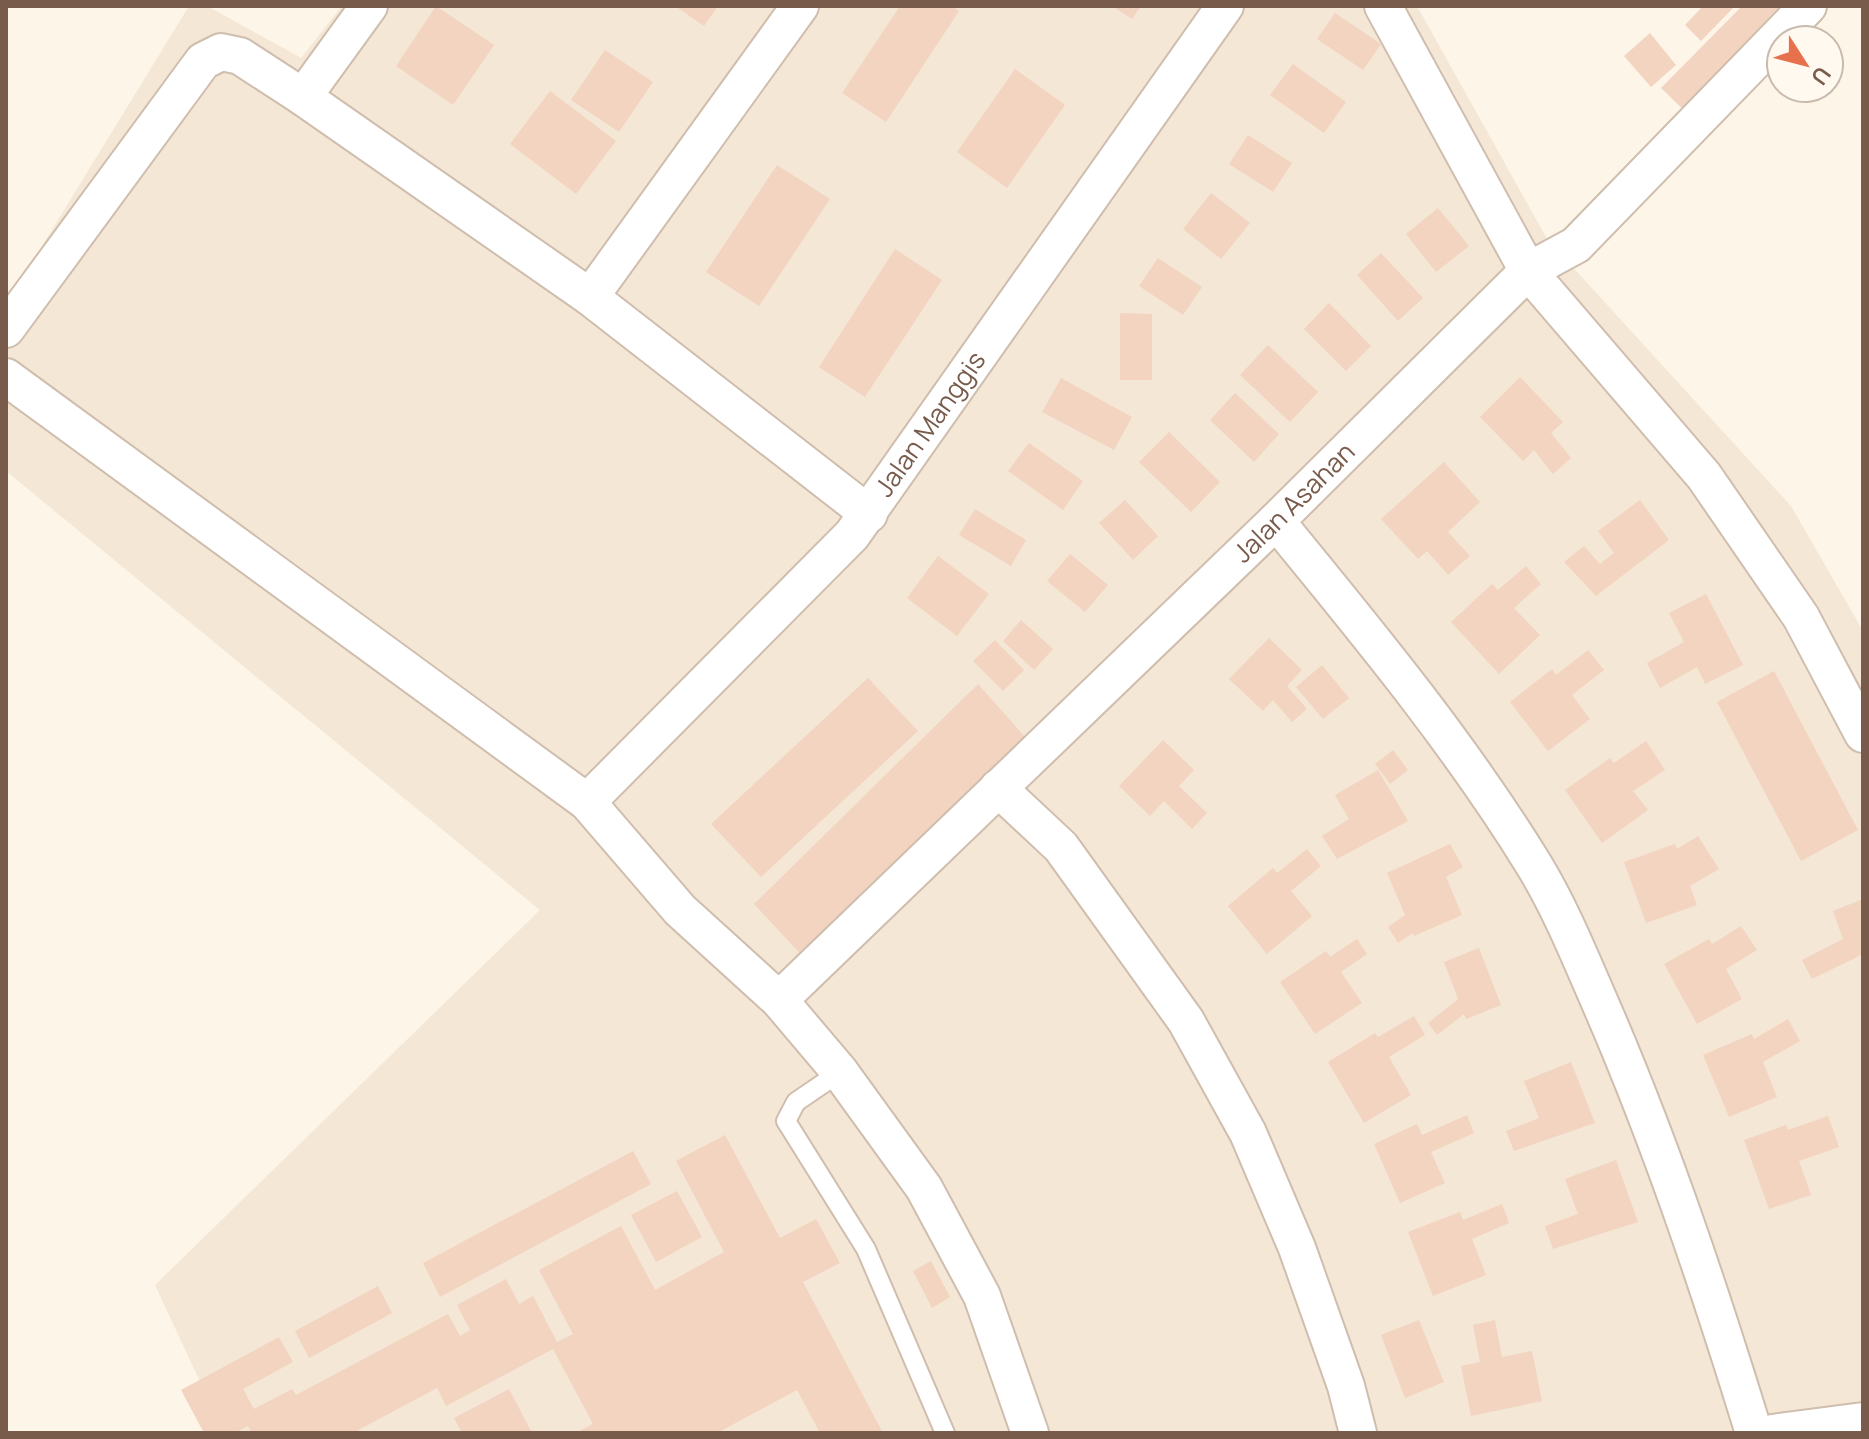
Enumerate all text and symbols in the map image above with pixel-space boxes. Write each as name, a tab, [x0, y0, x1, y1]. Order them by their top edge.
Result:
north arrow	[1765, 24, 1845, 104]
text: U	[1804, 61, 1838, 91]
street label: Jalan Manggis	[866, 344, 993, 503]
street label: Jalan Asahan	[1225, 434, 1362, 570]

